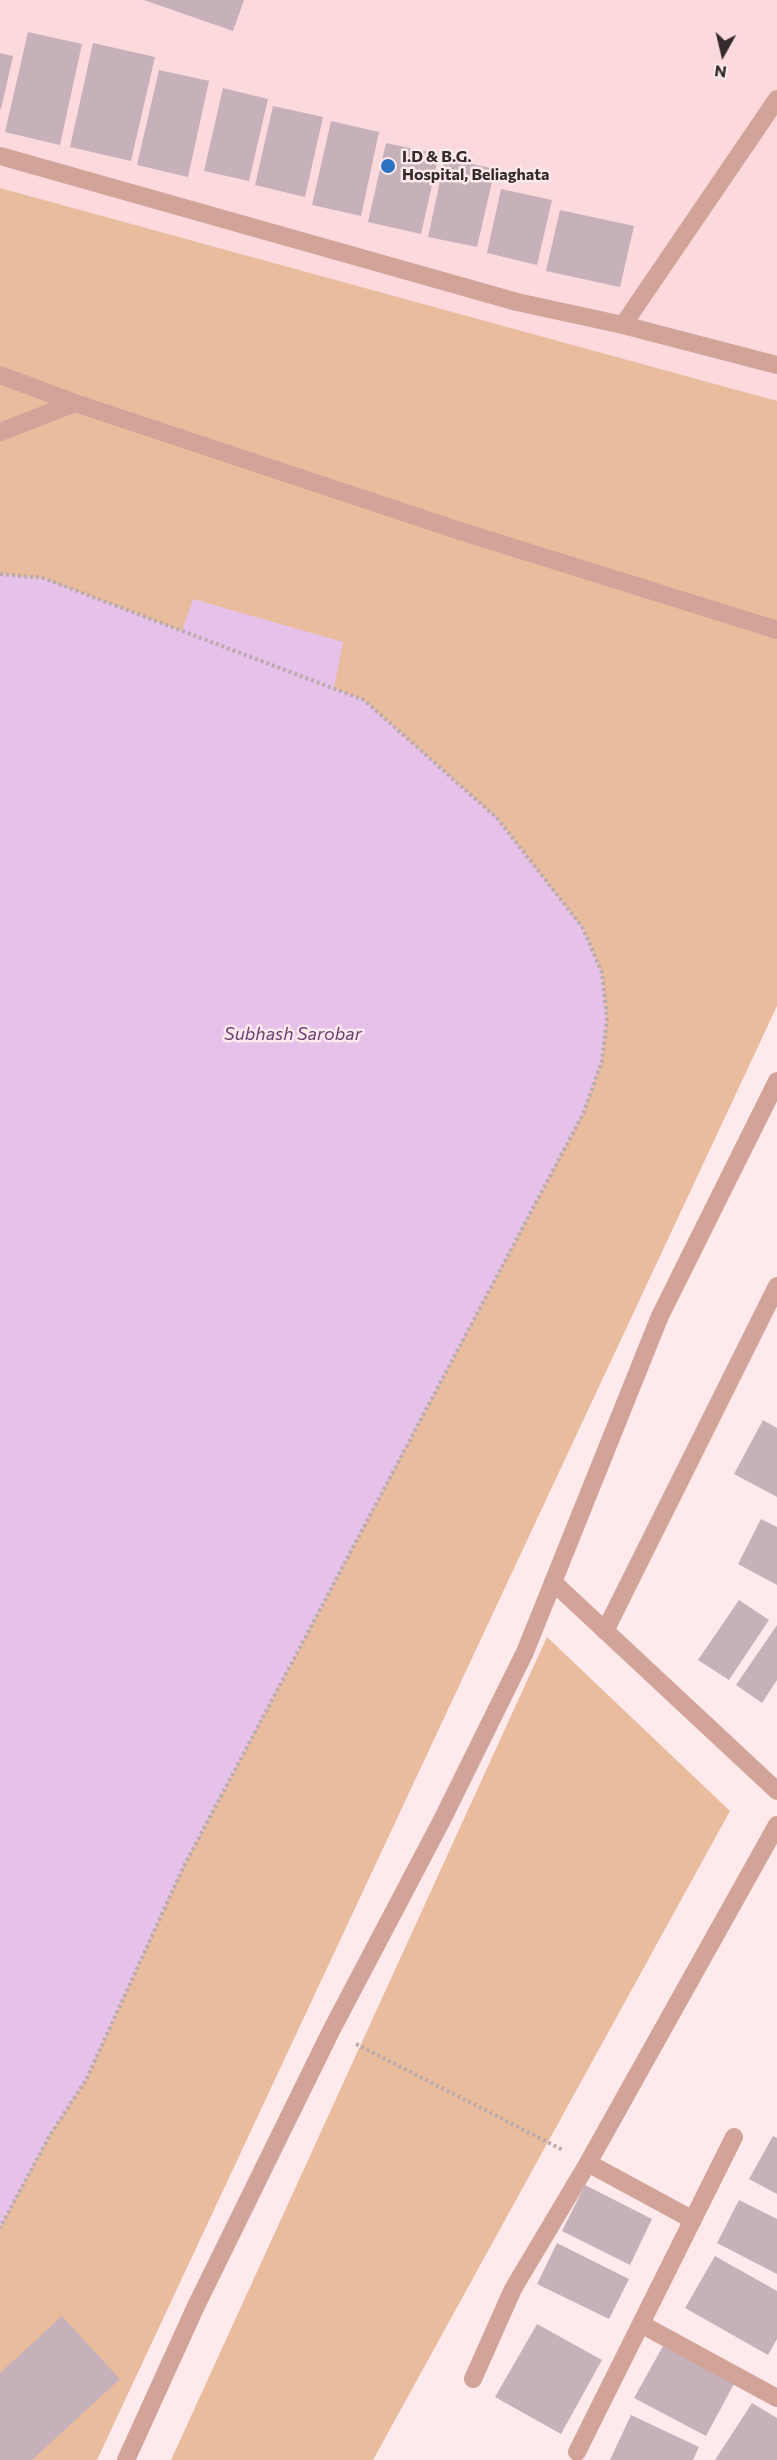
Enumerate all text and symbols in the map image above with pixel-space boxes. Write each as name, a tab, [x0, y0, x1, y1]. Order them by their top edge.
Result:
north arrow	[693, 24, 753, 84]
text: N	[713, 62, 728, 83]
place label: I.D & B.G. Hospital, Beliaghata	[402, 147, 549, 185]
marker: I.D & B.G. Hospital, Beliaghata	[379, 157, 397, 175]
water label: Subhash Sarobar	[224, 1023, 362, 1045]

